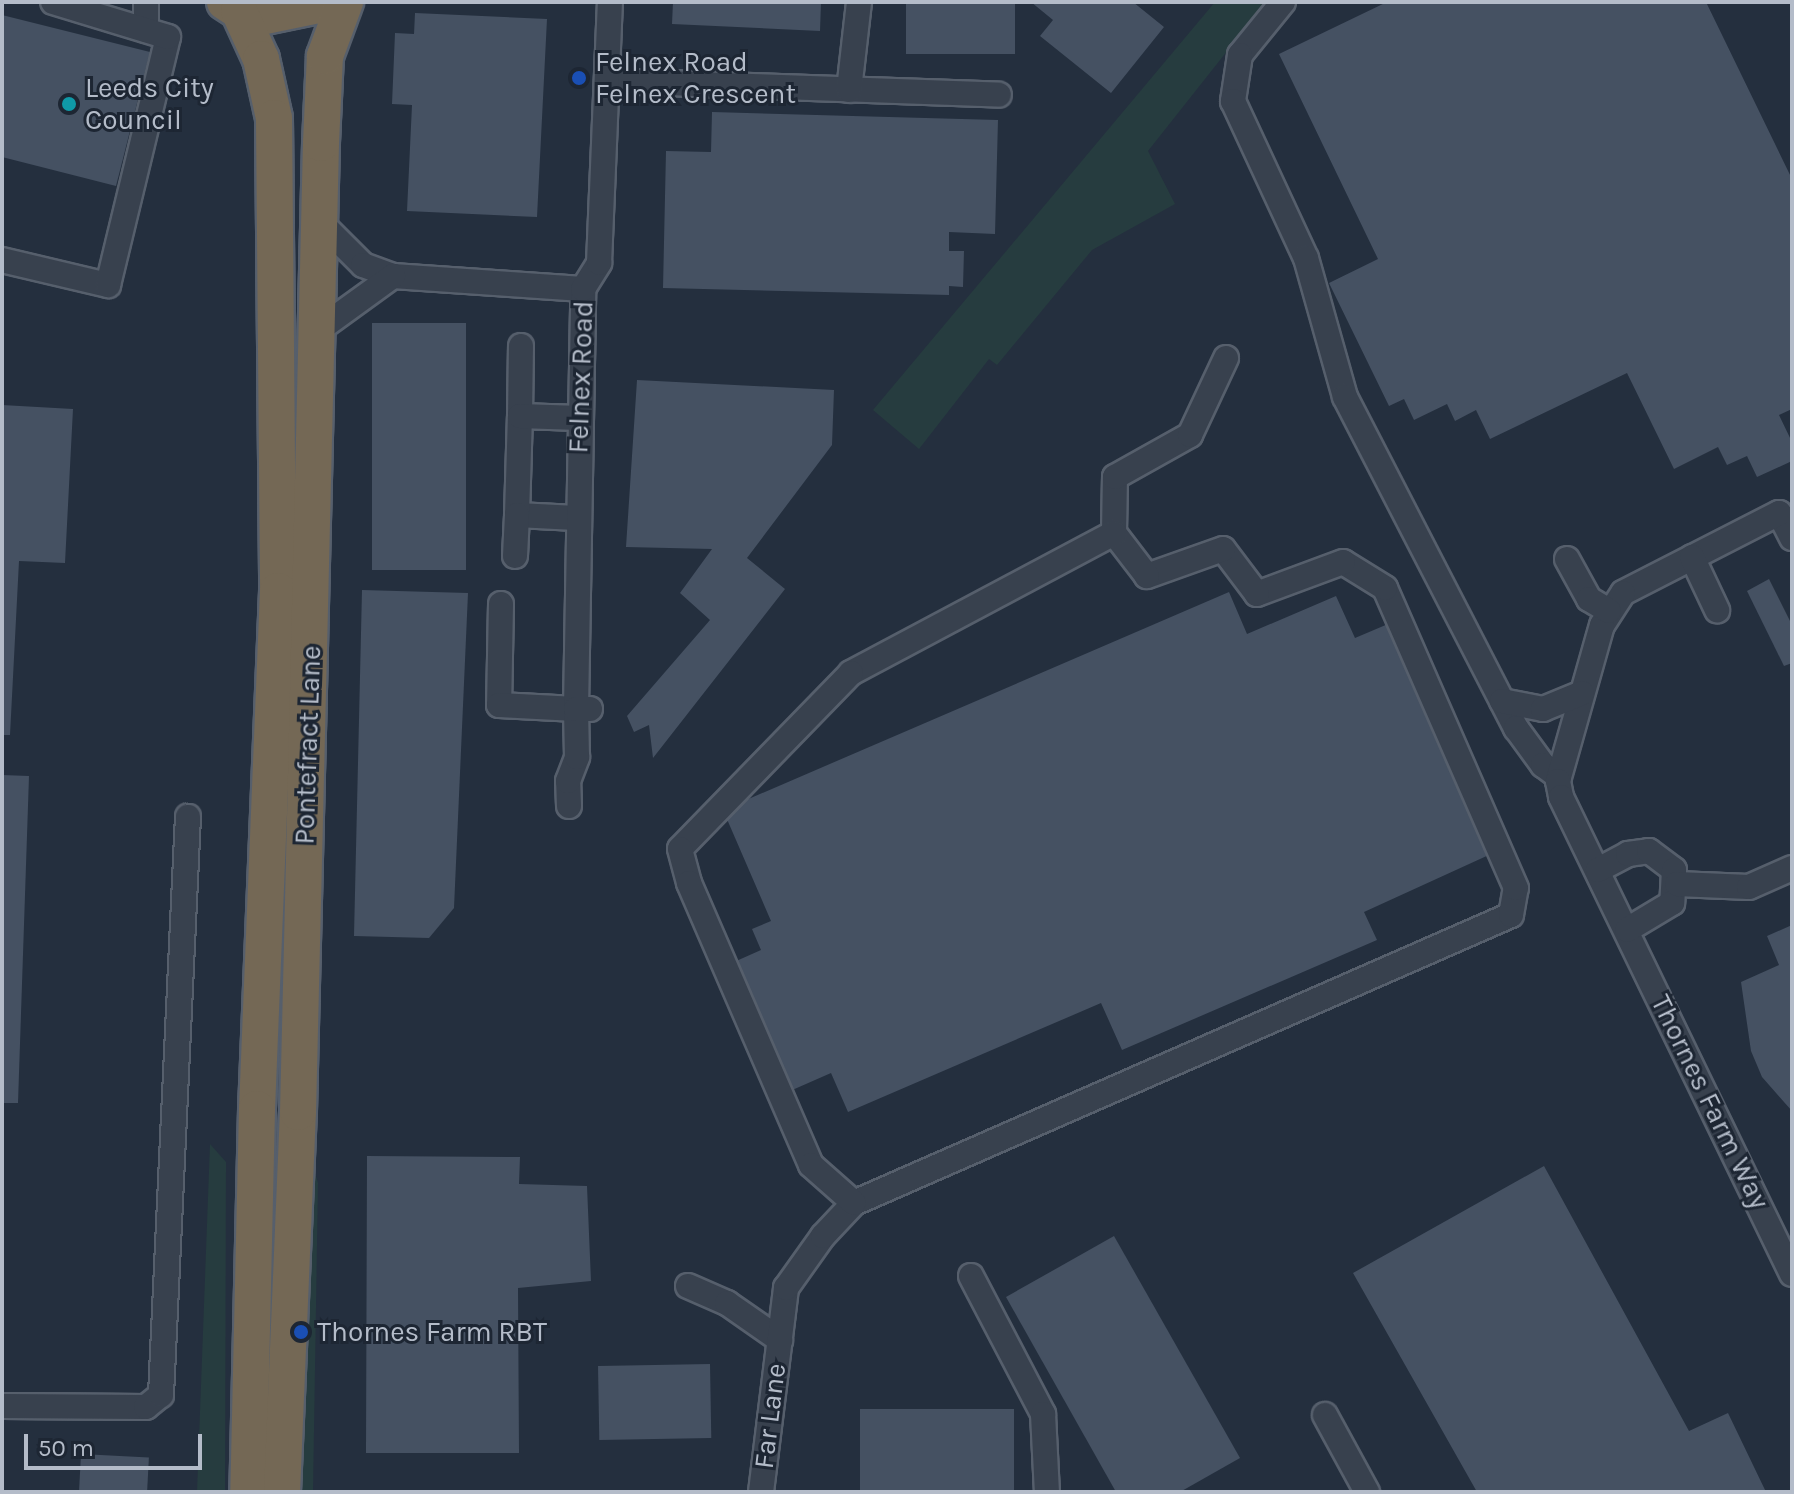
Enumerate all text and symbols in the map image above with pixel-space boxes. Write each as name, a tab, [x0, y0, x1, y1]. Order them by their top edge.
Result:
place label: Felnex Road Felnex Crescent	[595, 45, 796, 111]
marker: Felnex Road Felnex Crescent	[570, 69, 588, 87]
place label: Leeds City Council	[85, 71, 214, 137]
marker: Leeds City Council	[60, 95, 78, 113]
street label: Felnex Road	[562, 300, 600, 454]
street label: Pontefract Lane	[288, 645, 328, 845]
street label: Thornes Farm Way	[1644, 990, 1776, 1214]
place label: Thornes Farm RBT	[317, 1315, 547, 1349]
marker: Thornes Farm RBT	[292, 1323, 310, 1341]
street label: Far Lane	[747, 1361, 793, 1471]
scale bar	[28, 1418, 206, 1468]
text: 50 m	[38, 1434, 94, 1462]

